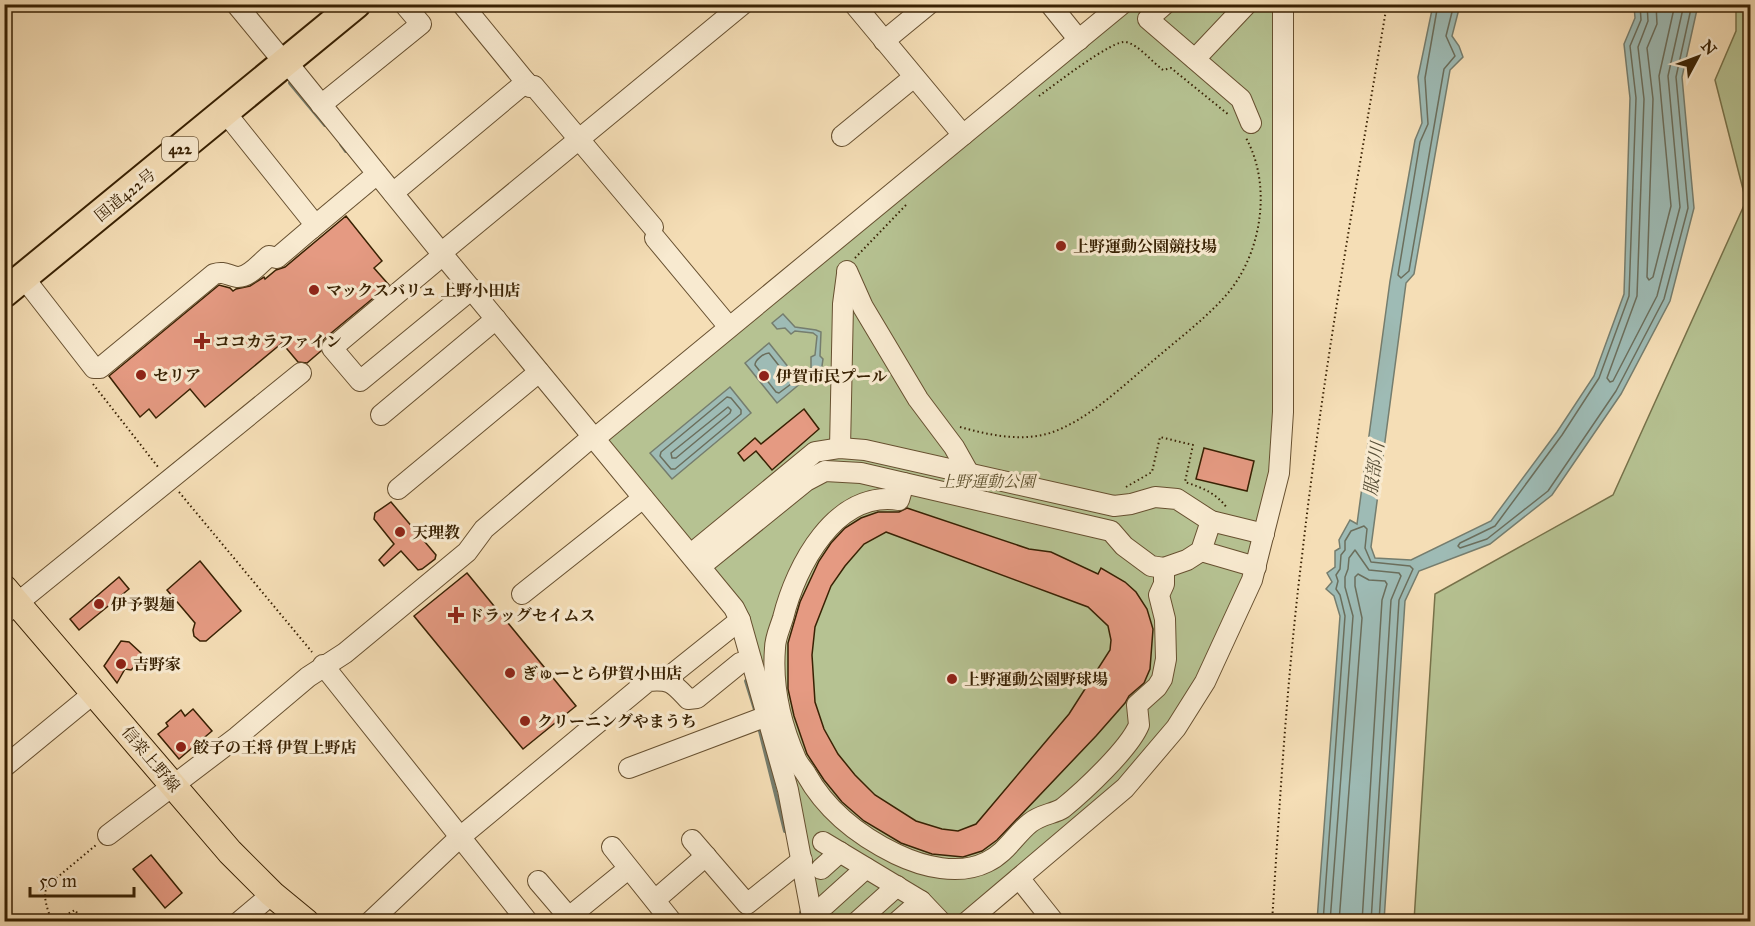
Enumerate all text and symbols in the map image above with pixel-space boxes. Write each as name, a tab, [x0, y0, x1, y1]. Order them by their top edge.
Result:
north arrow	[1668, 27, 1728, 87]
text: N	[1697, 36, 1721, 59]
road number: 422	[162, 137, 198, 161]
street label: 国道422号	[91, 165, 159, 225]
place label: 上野運動公園競技場	[1073, 237, 1217, 256]
marker: 上野運動公園競技場	[1054, 239, 1068, 253]
place label: マックスバリュ 上野小田店	[326, 281, 520, 300]
marker: マックスバリュ 上野小田店	[307, 283, 321, 297]
place label: ココカラファイン	[214, 332, 342, 351]
marker: ココカラファイン	[195, 334, 209, 348]
place label: セリア	[153, 366, 201, 385]
place label: 伊賀市民プール	[776, 367, 887, 386]
marker: セリア	[134, 368, 148, 382]
marker: 伊賀市民プール	[757, 369, 771, 383]
water label: 服部川	[1359, 439, 1389, 497]
park label: 上野運動公園	[939, 472, 1038, 491]
place label: 天理教	[412, 523, 460, 542]
marker: 天理教	[393, 525, 407, 539]
place label: 伊予製麺	[111, 595, 175, 614]
marker: 伊予製麺	[92, 597, 106, 611]
place label: ドラッグセイムス	[468, 606, 595, 625]
marker: ドラッグセイムス	[449, 608, 463, 622]
place label: 吉野家	[133, 655, 181, 674]
marker: 吉野家	[114, 657, 128, 671]
place label: ぎゅーとら伊賀小田店	[522, 664, 682, 683]
marker: ぎゅーとら伊賀小田店	[503, 666, 517, 680]
place label: 上野運動公園野球場	[964, 670, 1108, 689]
marker: 上野運動公園野球場	[945, 672, 959, 686]
place label: クリーニングやまうち	[537, 712, 697, 731]
marker: クリーニングやまうち	[518, 714, 532, 728]
street label: 信楽上野線	[118, 722, 184, 796]
place label: 餃子の王将 伊賀上野店	[193, 738, 356, 757]
marker: 餃子の王将 伊賀上野店	[174, 740, 188, 754]
scale bar	[30, 860, 134, 898]
text: 50 m	[39, 870, 77, 892]

